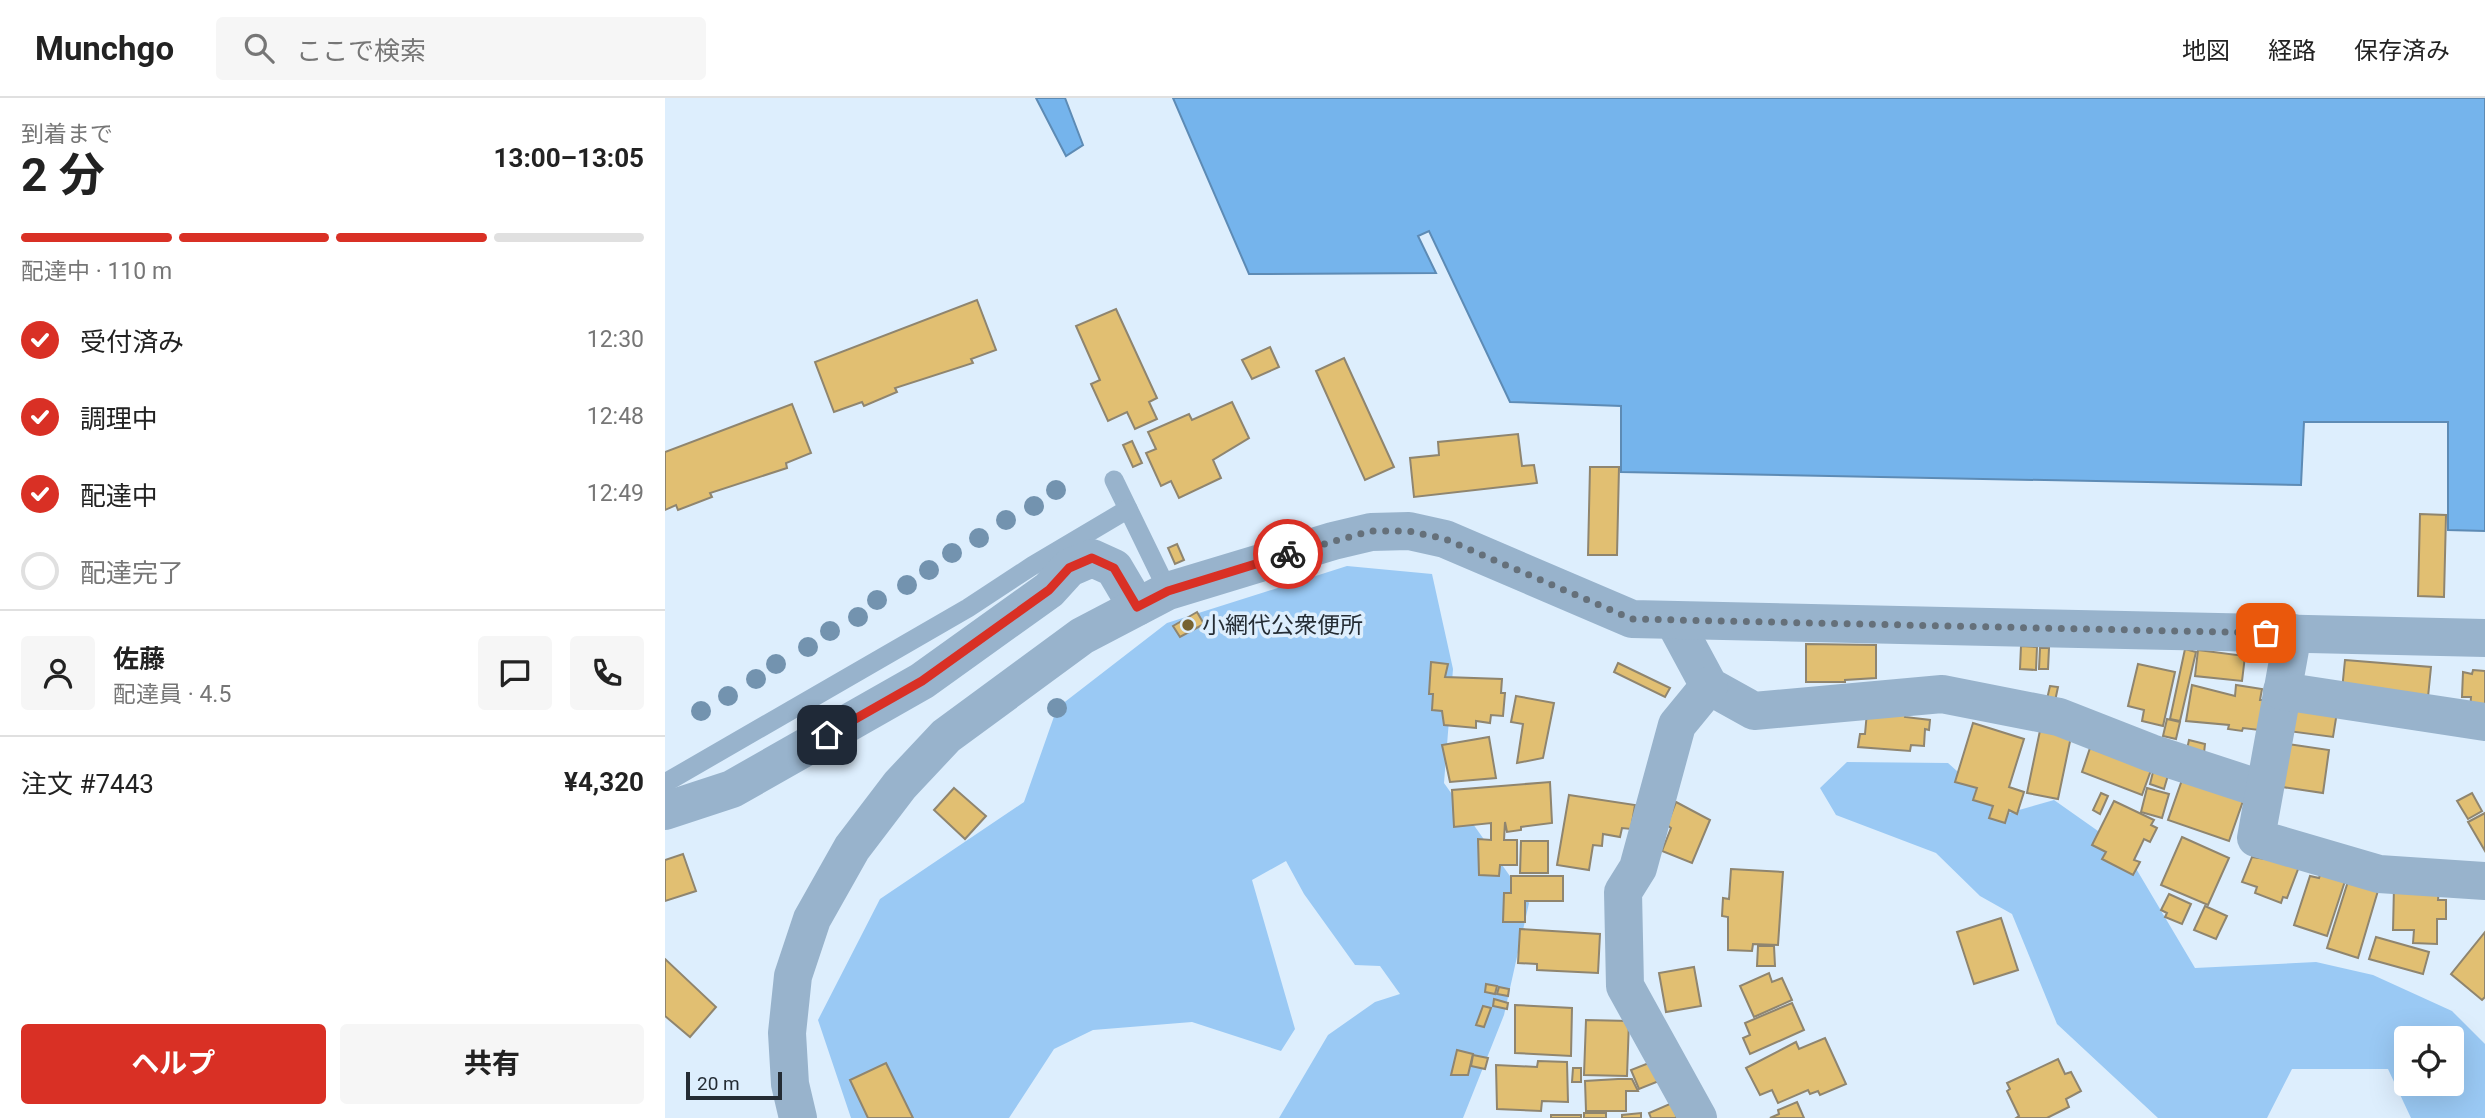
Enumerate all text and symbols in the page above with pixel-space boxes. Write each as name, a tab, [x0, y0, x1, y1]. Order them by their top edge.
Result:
search box	[216, 17, 706, 80]
text: Munchgo	[35, 29, 174, 68]
icon: search	[240, 29, 278, 67]
text: ここで検索	[296, 36, 426, 66]
text: 地図	[2182, 37, 2230, 65]
text: 経路	[2268, 37, 2316, 65]
text: 保存済み	[2354, 37, 2450, 65]
text: 到着まで	[21, 121, 113, 148]
text: 13:00–13:05	[494, 143, 644, 173]
text: 2 分	[21, 148, 105, 202]
text: 配達中 · 110 m	[21, 258, 172, 285]
icon: check	[21, 321, 59, 359]
text: 12:30	[587, 326, 644, 353]
text: 受付済み	[80, 327, 184, 357]
icon: check	[21, 398, 59, 436]
text: 12:48	[587, 403, 644, 430]
text: 調理中	[80, 404, 158, 434]
icon: check	[21, 475, 59, 513]
text: 12:49	[587, 480, 644, 507]
text: 配達中	[80, 481, 158, 511]
courier	[1253, 519, 1323, 589]
icon: bike	[1269, 535, 1307, 573]
text: 配達完了	[80, 558, 184, 588]
pin	[2236, 603, 2296, 663]
place label: 小網代公衆便所	[1202, 612, 1363, 639]
icon: bag	[2247, 614, 2285, 652]
marker: 小網代公衆便所	[1180, 617, 1196, 633]
button: person	[21, 636, 95, 710]
button: chat	[478, 636, 552, 710]
button: phone	[570, 636, 644, 710]
text: 佐藤	[113, 644, 165, 674]
text: 配達員 · 4.5	[113, 681, 231, 708]
pin	[797, 705, 857, 765]
icon: home	[808, 716, 846, 754]
text: ¥4,320	[564, 767, 644, 797]
text: 注文 #7443	[21, 769, 154, 799]
button: ヘルプ	[21, 1024, 326, 1104]
button: 共有	[340, 1024, 644, 1104]
map controls	[2394, 1026, 2464, 1096]
button: locate	[2394, 1026, 2464, 1096]
scale bar	[686, 1069, 782, 1101]
text: 20 m	[697, 1072, 740, 1095]

